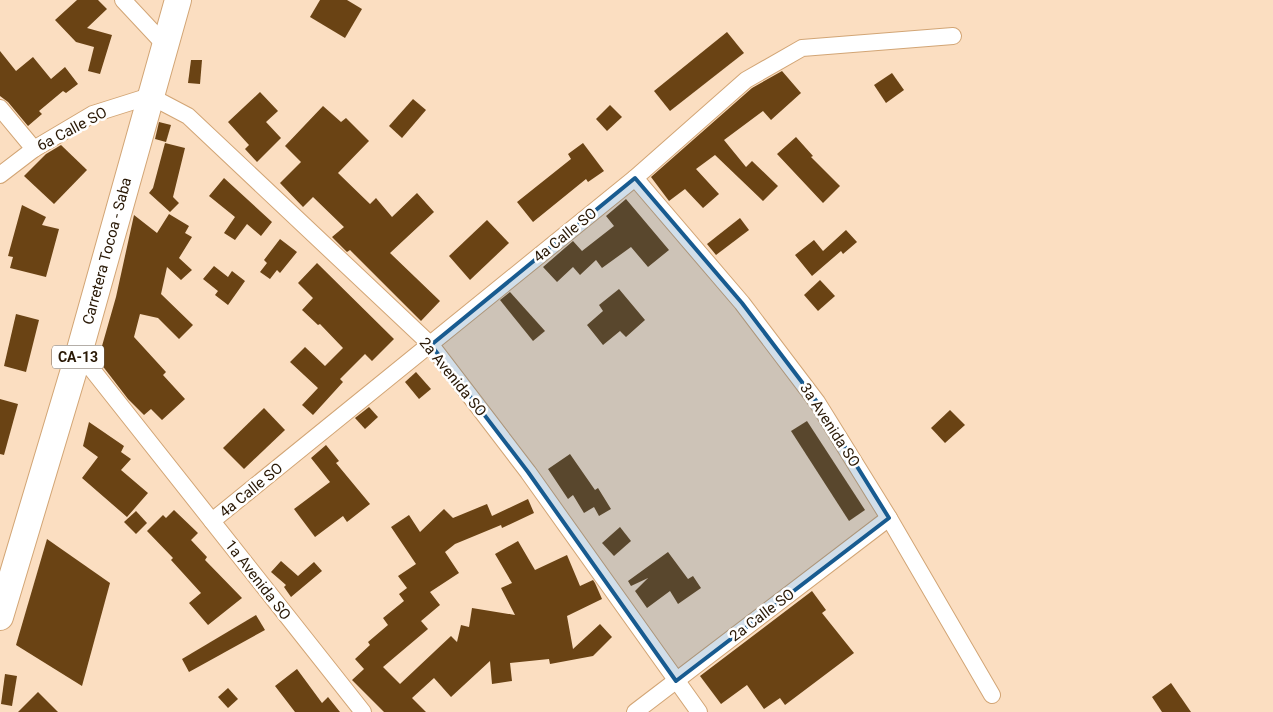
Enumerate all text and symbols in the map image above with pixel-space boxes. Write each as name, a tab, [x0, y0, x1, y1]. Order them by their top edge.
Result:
street label: 6a Calle SO	[34, 103, 110, 155]
street label: Carretera Tocoa - Saba	[79, 175, 135, 327]
street label: 4a Calle SO	[530, 204, 600, 266]
street label: 2a Avenida SO	[416, 334, 490, 420]
road number: CA-13	[52, 346, 104, 368]
street label: 3a Avenida SO	[796, 380, 864, 470]
street label: 4a Calle SO	[216, 459, 286, 521]
street label: 1a Avenida SO	[221, 536, 295, 624]
street label: 2a Calle SO	[726, 585, 798, 645]

